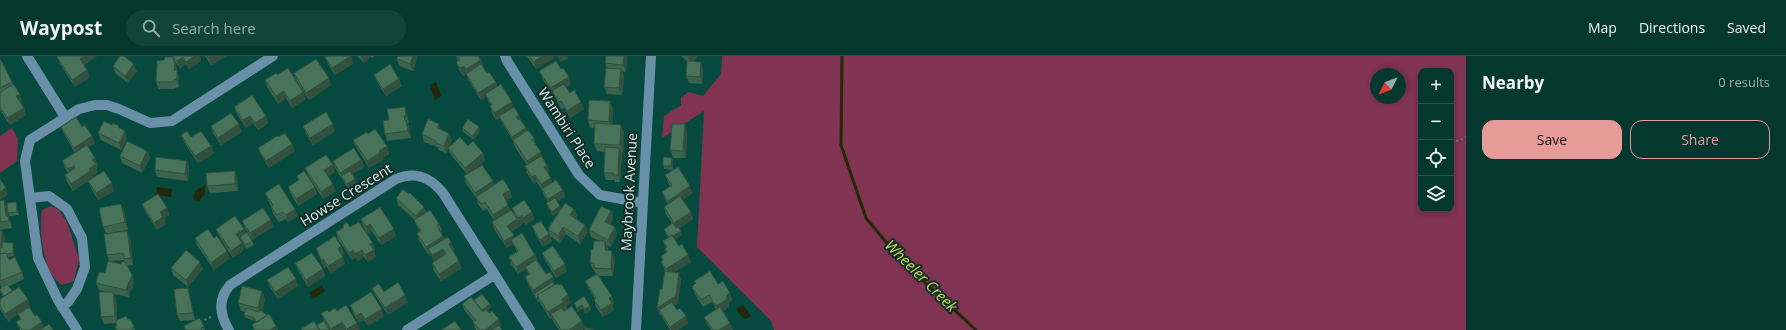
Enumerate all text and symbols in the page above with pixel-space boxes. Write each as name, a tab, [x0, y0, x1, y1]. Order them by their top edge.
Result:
search box	[126, 10, 406, 46]
text: Waypost	[20, 15, 102, 41]
icon: search	[140, 17, 162, 39]
text: Search here	[172, 18, 256, 38]
text: Map	[1588, 18, 1617, 37]
text: Directions	[1639, 18, 1705, 37]
text: Saved	[1727, 18, 1766, 37]
north arrow	[1370, 68, 1406, 104]
map controls	[1418, 68, 1454, 212]
button: +	[1418, 68, 1454, 104]
text: Nearby	[1482, 71, 1544, 94]
text: 0 results	[1718, 73, 1770, 91]
street label: Wambiri Place	[534, 84, 601, 172]
button: −	[1418, 104, 1454, 140]
button: Save	[1482, 120, 1622, 159]
button: Share	[1630, 120, 1770, 159]
street label: Maybrook Avenue	[616, 132, 641, 252]
button: locate	[1418, 140, 1454, 176]
street label: Howse Crescent	[296, 159, 395, 230]
button: layers	[1418, 176, 1454, 212]
water label: Wheeler Creek	[881, 235, 963, 316]

